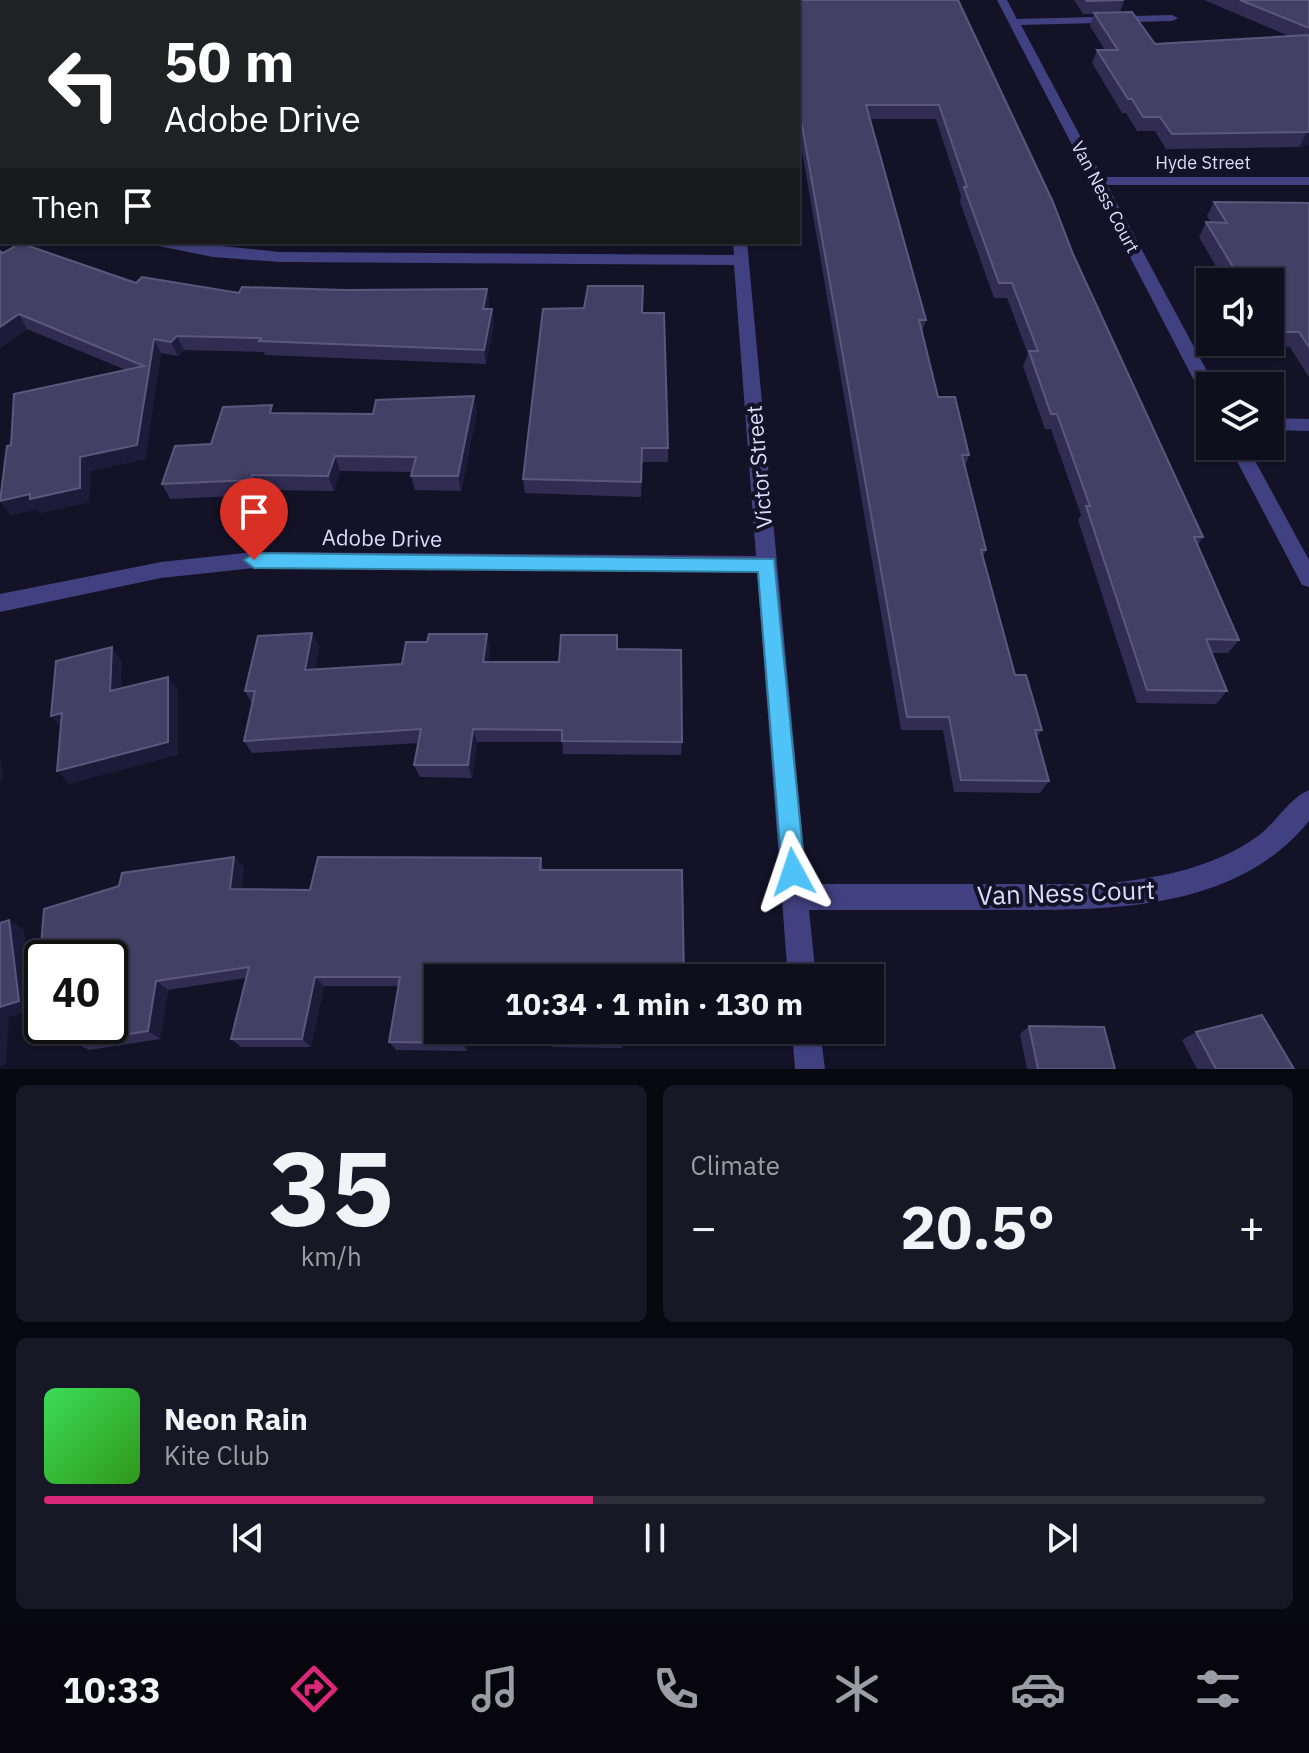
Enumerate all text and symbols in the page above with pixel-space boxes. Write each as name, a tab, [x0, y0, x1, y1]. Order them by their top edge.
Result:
text: 50 m	[164, 25, 294, 97]
icon: left	[32, 32, 136, 136]
text: Adobe Drive	[164, 95, 361, 142]
street label: Van Ness Court	[1066, 137, 1145, 257]
street label: Hyde Street	[1155, 151, 1251, 174]
icon: arrive	[116, 184, 160, 228]
text: Then	[32, 187, 100, 226]
map controls	[1196, 268, 1284, 460]
button: sound	[1196, 268, 1284, 356]
button: layers	[1196, 372, 1284, 460]
street label: Victor Street	[739, 404, 778, 530]
pin	[220, 478, 288, 560]
icon: arrive	[232, 490, 276, 534]
street label: Adobe Drive	[322, 522, 442, 553]
position arrow	[751, 830, 835, 914]
street label: Van Ness Court	[976, 872, 1156, 912]
speed limit sign: 40	[24, 940, 128, 1044]
text: 10:34 · 1 min · 130 m	[505, 984, 803, 1023]
text: 35	[269, 1119, 394, 1255]
text: Climate	[691, 1148, 780, 1182]
text: 20.5°	[900, 1187, 1055, 1266]
text: −	[691, 1198, 717, 1255]
text: +	[1239, 1198, 1265, 1255]
text: km/h	[301, 1239, 362, 1273]
text: Neon Rain	[164, 1399, 308, 1438]
text: Kite Club	[164, 1438, 269, 1472]
icon: previous	[226, 1516, 270, 1560]
icon: pause	[633, 1516, 677, 1560]
icon: next	[1040, 1516, 1084, 1560]
icon: directions	[286, 1661, 342, 1717]
icon: music	[467, 1661, 523, 1717]
icon: phone	[648, 1661, 704, 1717]
icon: climate	[829, 1661, 885, 1717]
icon: car	[1010, 1661, 1066, 1717]
icon: filters	[1190, 1661, 1246, 1717]
text: 10:33	[62, 1666, 161, 1713]

